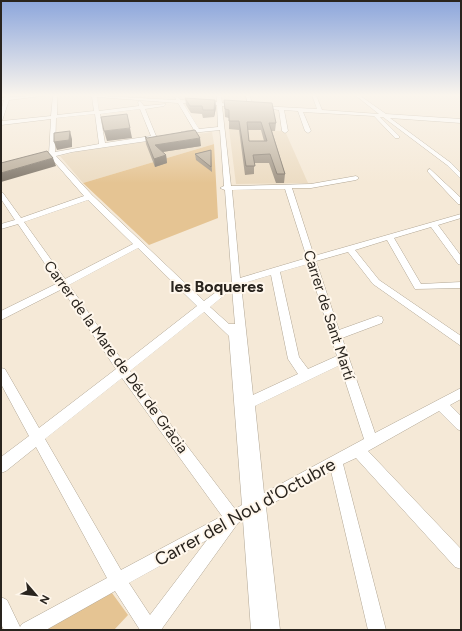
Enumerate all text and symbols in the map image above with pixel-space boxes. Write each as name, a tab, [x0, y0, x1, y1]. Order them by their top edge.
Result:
street label: Carrer de Sant Martí	[300, 248, 359, 384]
street label: Carrer de la Mare de Déu de Gràcia	[40, 257, 192, 457]
district label: les Boqueres	[171, 277, 264, 296]
street label: Carrer del Nou d'Octubre	[151, 453, 339, 571]
north arrow	[16, 575, 56, 615]
text: N	[37, 593, 52, 606]

